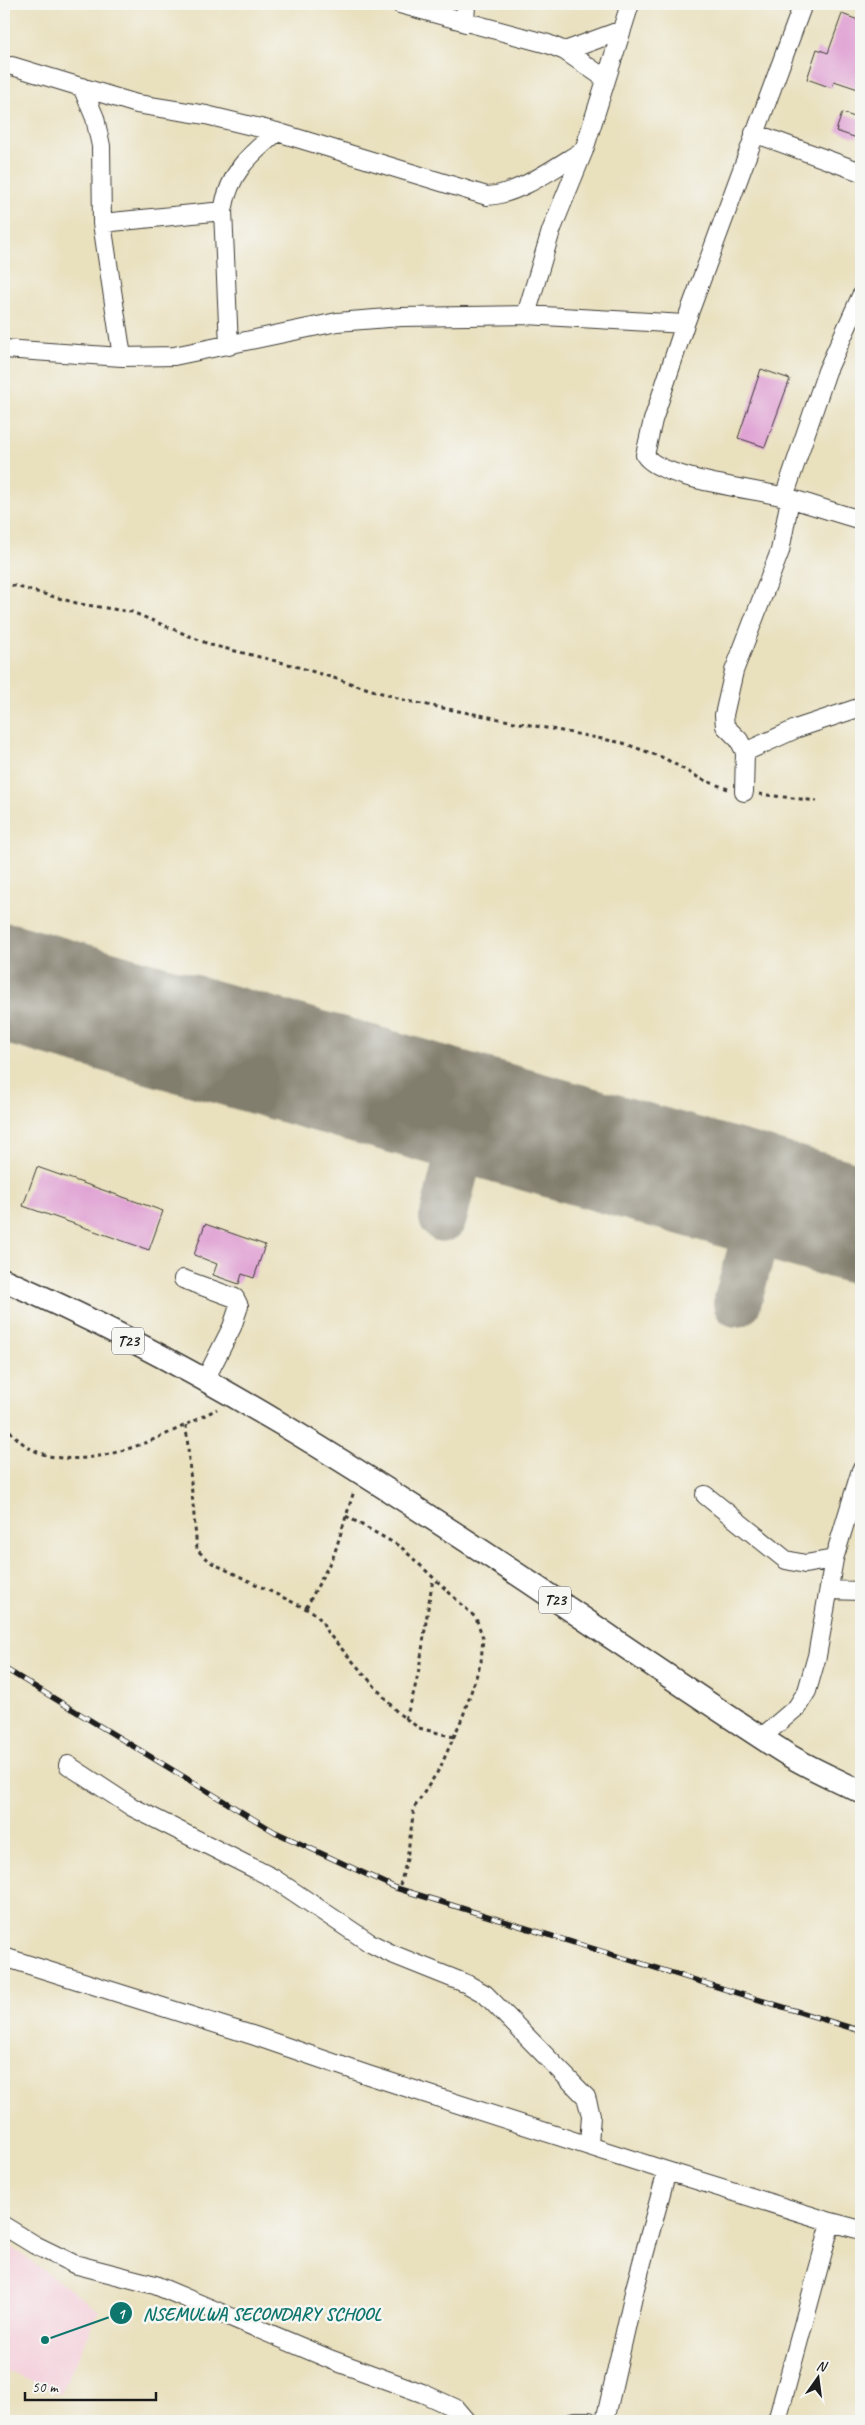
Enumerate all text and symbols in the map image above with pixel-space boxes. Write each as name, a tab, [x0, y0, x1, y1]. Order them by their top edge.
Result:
road number: T23	[112, 1328, 144, 1354]
road number: T23	[539, 1586, 571, 1614]
callout: NSEMULWA SECONDARY SCHOOL	[108, 2296, 391, 2330]
text: NSEMULWA SECONDARY SCHOOL	[143, 2302, 382, 2326]
text: 1	[118, 2305, 127, 2324]
north arrow	[792, 2352, 842, 2402]
text: N	[815, 2357, 830, 2376]
scale bar	[25, 2370, 156, 2402]
text: 50 m	[32, 2378, 59, 2397]

